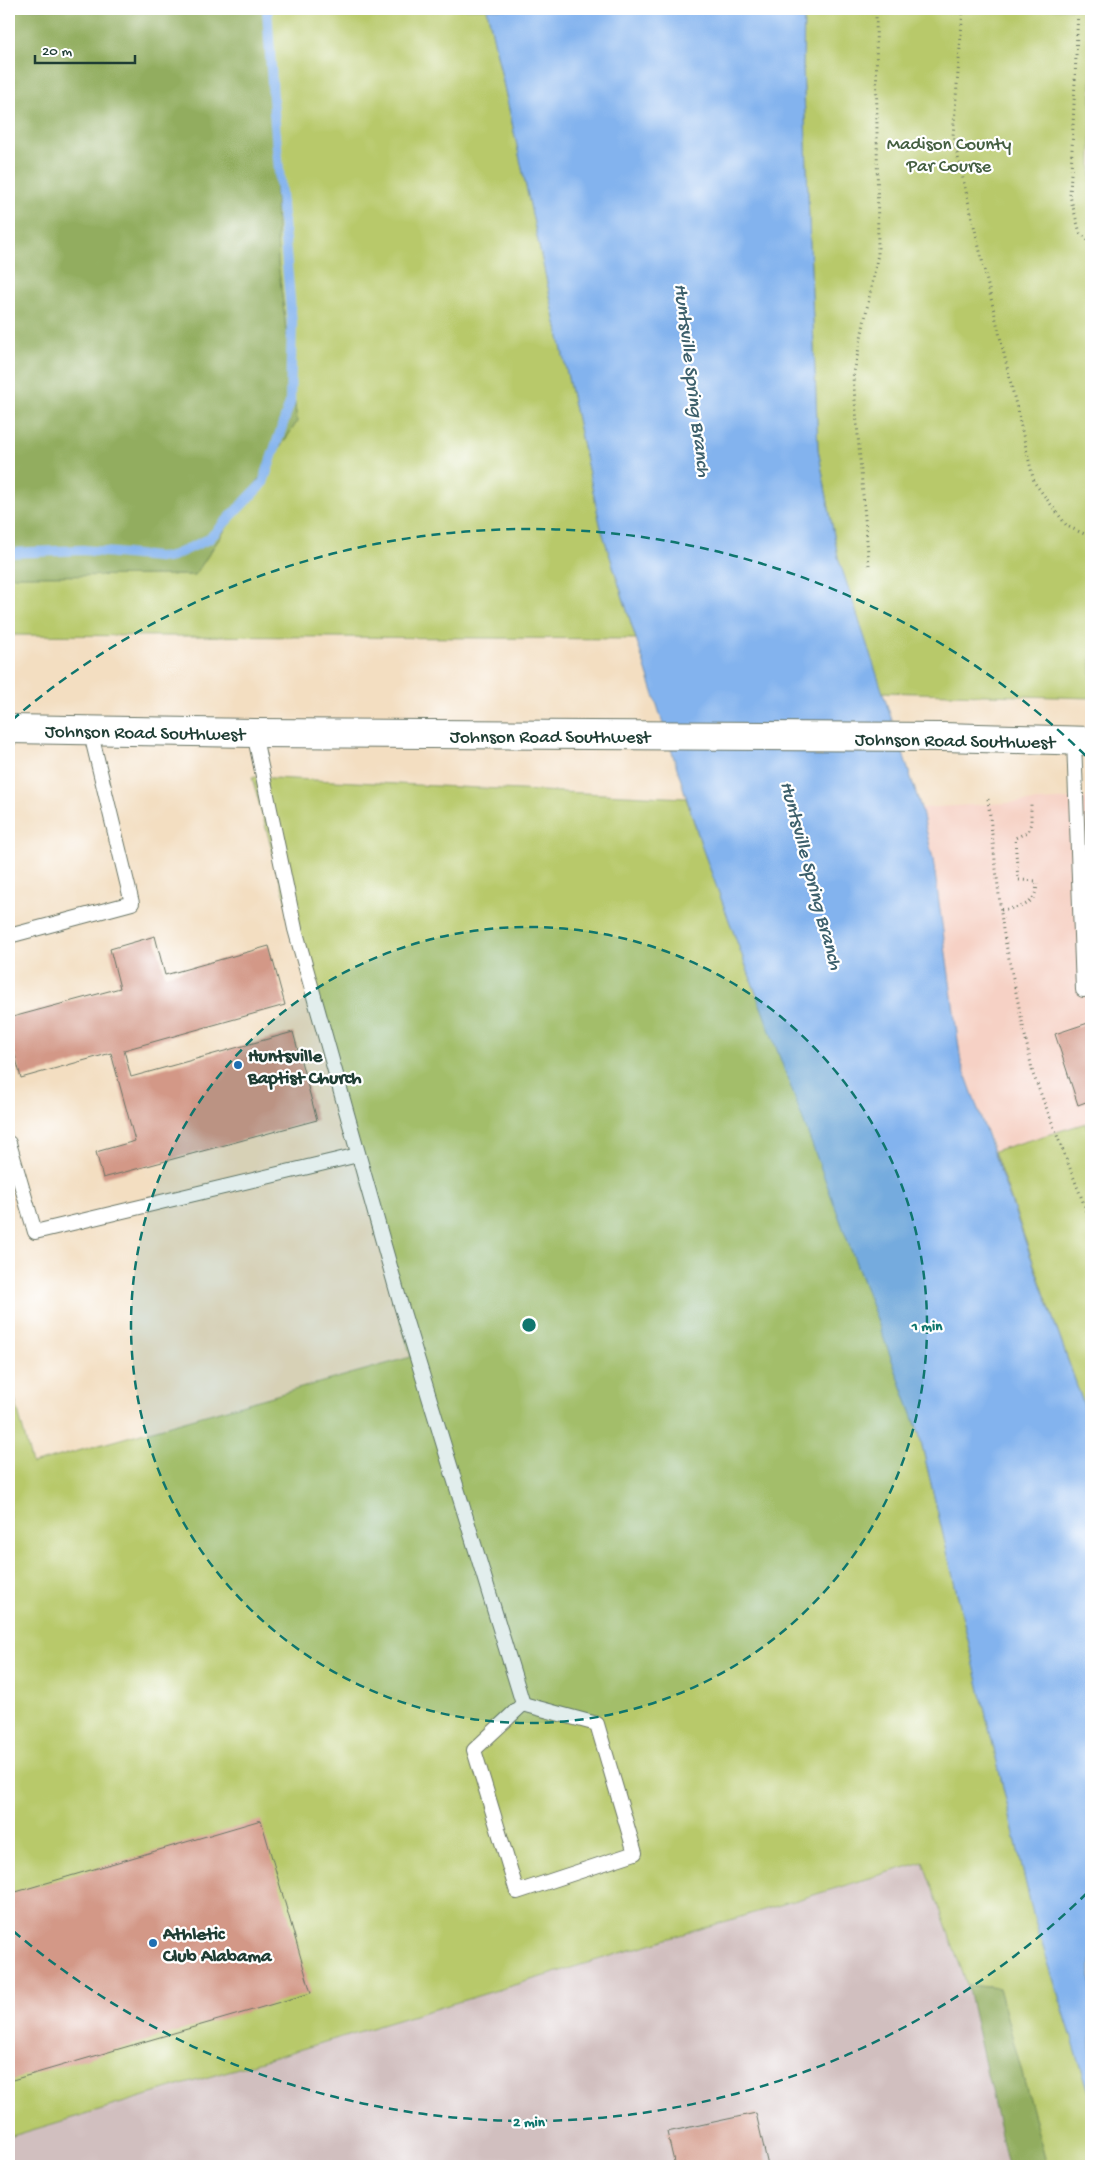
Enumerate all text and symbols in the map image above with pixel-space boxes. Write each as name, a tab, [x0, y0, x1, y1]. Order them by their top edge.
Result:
scale bar	[35, 32, 135, 64]
text: 20 m	[42, 43, 72, 61]
park label: Madison County Par Course	[887, 134, 1012, 179]
water label: Huntsville Spring Branch	[667, 283, 714, 479]
street label: Johnson Road Southwest	[45, 721, 248, 748]
street label: Johnson Road Southwest	[450, 727, 652, 750]
street label: Johnson Road Southwest	[855, 729, 1058, 756]
water label: Huntsville Spring Branch	[773, 779, 846, 973]
place label: Huntsville Baptist Church	[247, 1046, 362, 1091]
marker: Huntsville Baptist Church	[232, 1059, 244, 1071]
centre of rings	[520, 1316, 538, 1334]
text: 1 min	[911, 1318, 943, 1336]
place label: Athletic Club Alabama	[162, 1924, 273, 1969]
marker: Athletic Club Alabama	[147, 1937, 159, 1949]
text: 2 min	[513, 2114, 546, 2132]

